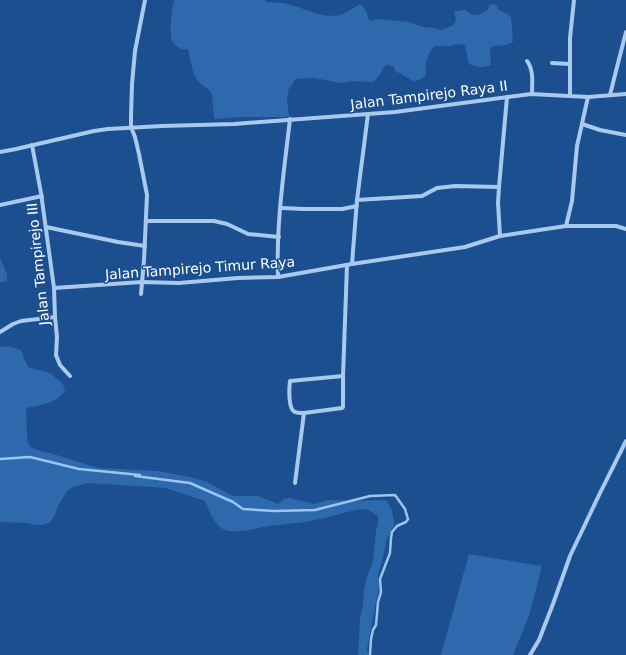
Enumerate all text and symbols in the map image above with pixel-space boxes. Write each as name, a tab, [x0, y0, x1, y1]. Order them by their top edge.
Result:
street label: Jalan Tampirejo Raya II	[348, 77, 509, 113]
street label: Jalan Tampirejo III	[24, 202, 52, 327]
street label: Jalan Tampirejo Timur Raya	[104, 253, 295, 283]

